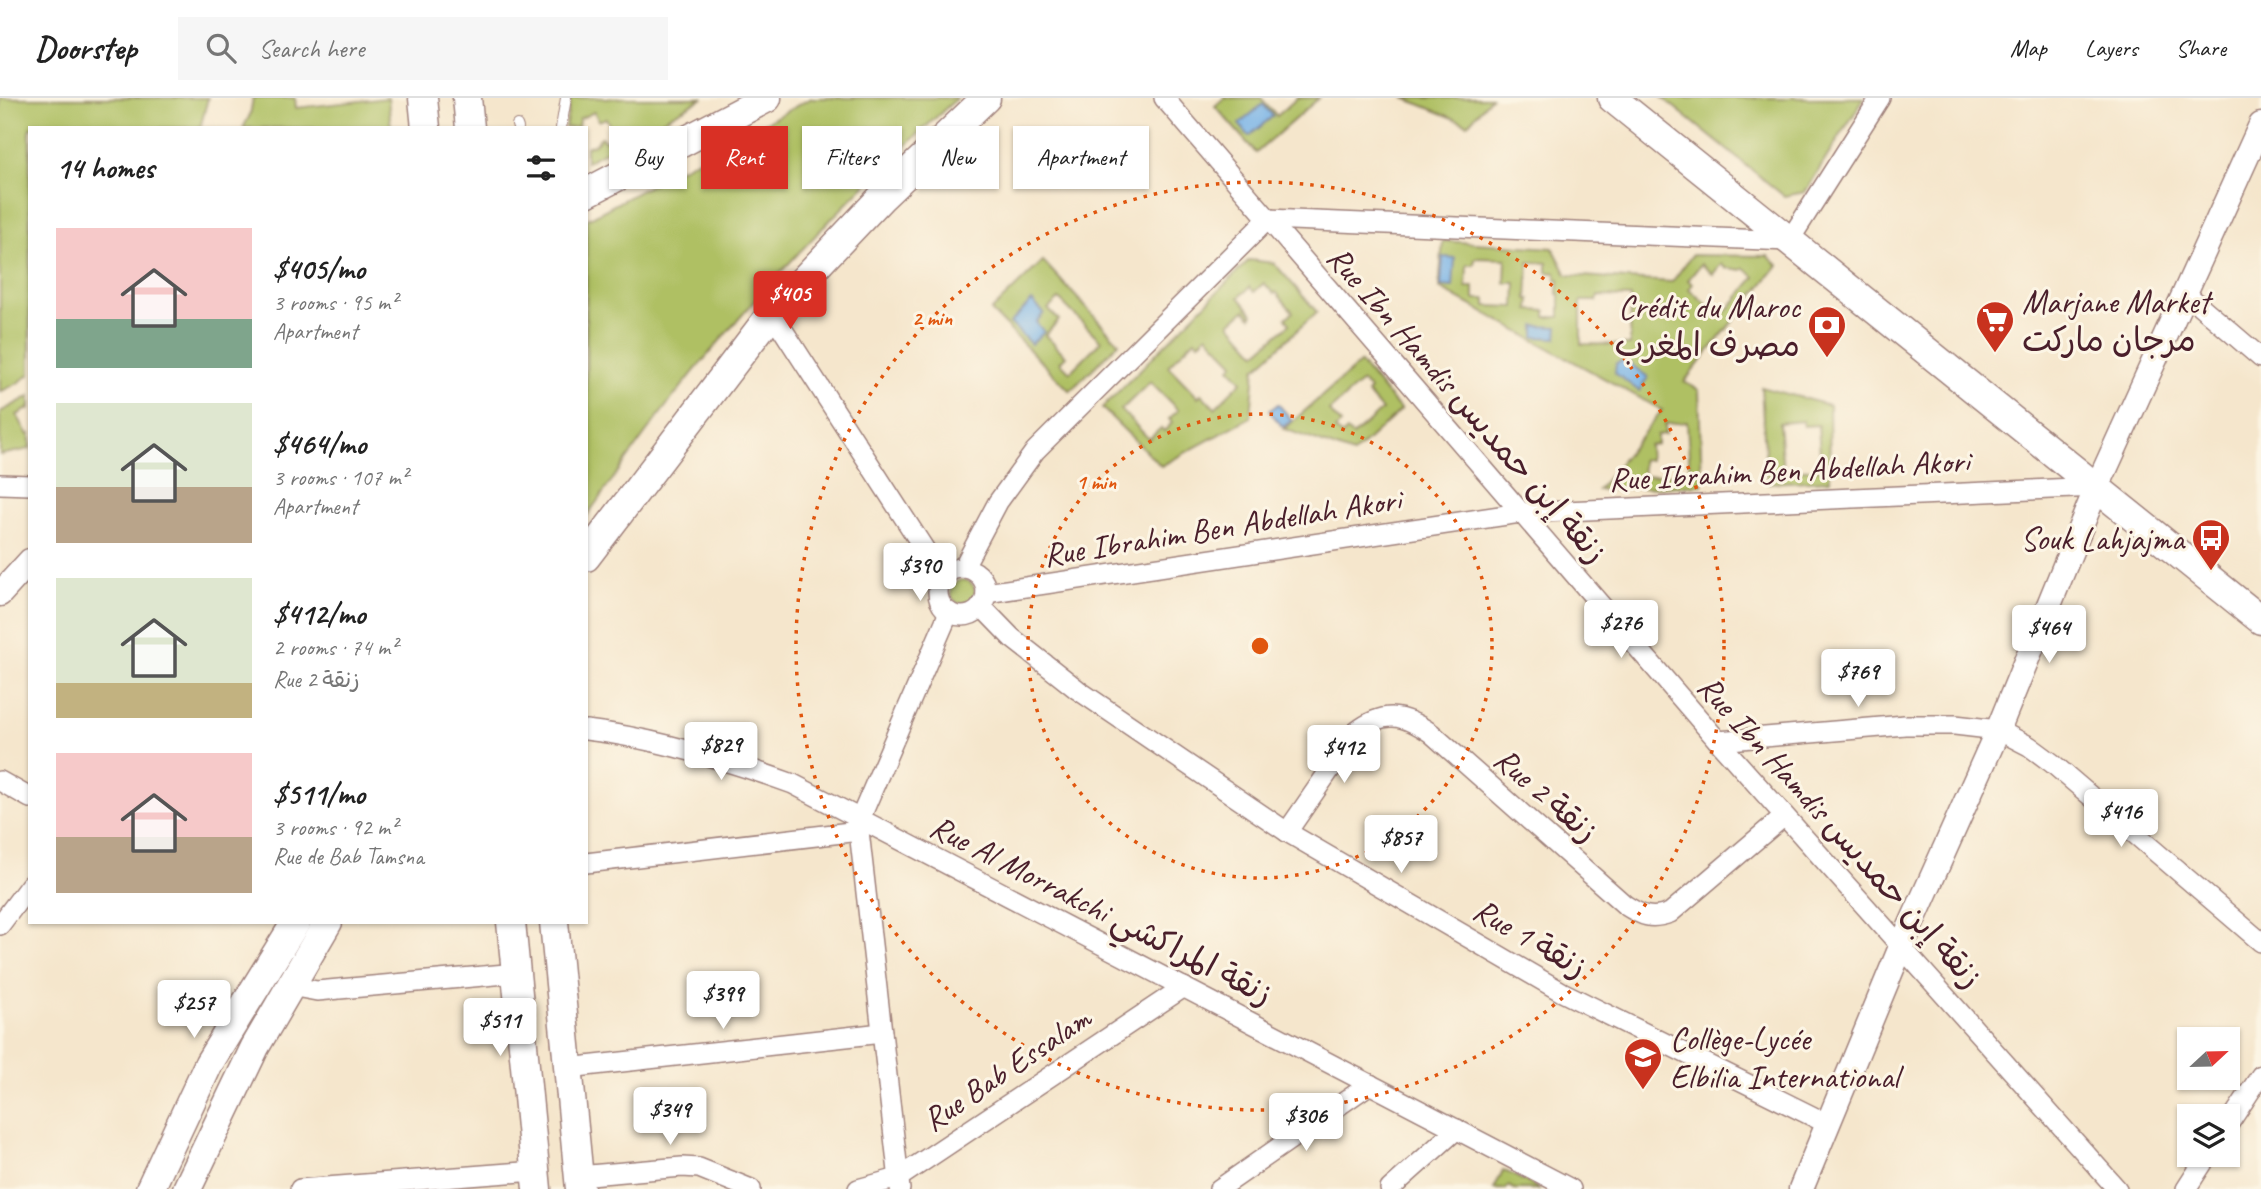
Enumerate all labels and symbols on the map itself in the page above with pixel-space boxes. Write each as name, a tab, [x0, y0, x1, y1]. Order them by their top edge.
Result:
street label: Rue Ibn Hamdis زنقة إبن حمديس	[1318, 237, 1617, 572]
pin: $405	[749, 272, 831, 331]
place label: Marjane Market مرجان ماركت	[2022, 281, 2213, 361]
place label: Crédit du Maroc مصرف المغرب	[1614, 286, 1801, 366]
supermarket icon: Marjane Market مرجان ماركت	[1974, 299, 2016, 354]
bank icon: Crédit du Maroc مصرف المغرب	[1806, 304, 1848, 359]
text: 2 min	[912, 305, 952, 331]
street label: Rue Ibrahim Ben Abdellah Akori	[1608, 439, 1974, 500]
text: 1 min	[1076, 469, 1116, 495]
street label: Rue Ibrahim Ben Abdellah Akori	[1041, 477, 1408, 576]
bus stop icon: Souk Lahjajma	[2190, 517, 2232, 572]
place label: Souk Lahjajma	[2021, 518, 2186, 560]
pin: $390	[879, 544, 961, 603]
pin: $276	[1580, 601, 1662, 660]
pin: $464	[2008, 606, 2090, 665]
centre of rings	[1248, 634, 1272, 658]
pin: $769	[1817, 650, 1899, 709]
street label: Rue Ibn Hamdis زنقة إبن حمديس	[1688, 666, 1992, 997]
pin: $829	[680, 722, 762, 782]
pin: $412	[1303, 726, 1385, 785]
street label: Rue 2 زنقة	[1486, 738, 1607, 851]
pin: $416	[2080, 790, 2162, 849]
street label: Rue Al Morrakchi زنقة المراكشي	[920, 805, 1280, 1022]
pin: $857	[1360, 816, 1442, 875]
street label: Rue 1 زنقة	[1466, 889, 1595, 987]
pin: $399	[682, 972, 764, 1031]
pin: $257	[153, 981, 235, 1040]
street label: Rue Bab Essalam	[914, 996, 1100, 1140]
pin: $511	[459, 998, 541, 1058]
place label: Collège-Lycée Elbilia International	[1670, 1018, 1904, 1098]
north arrow	[2177, 1027, 2240, 1090]
school or university icon: Collège-Lycée Elbilia International	[1622, 1036, 1664, 1091]
pin: $349	[629, 1088, 711, 1147]
pin: $306	[1265, 1094, 1347, 1153]

